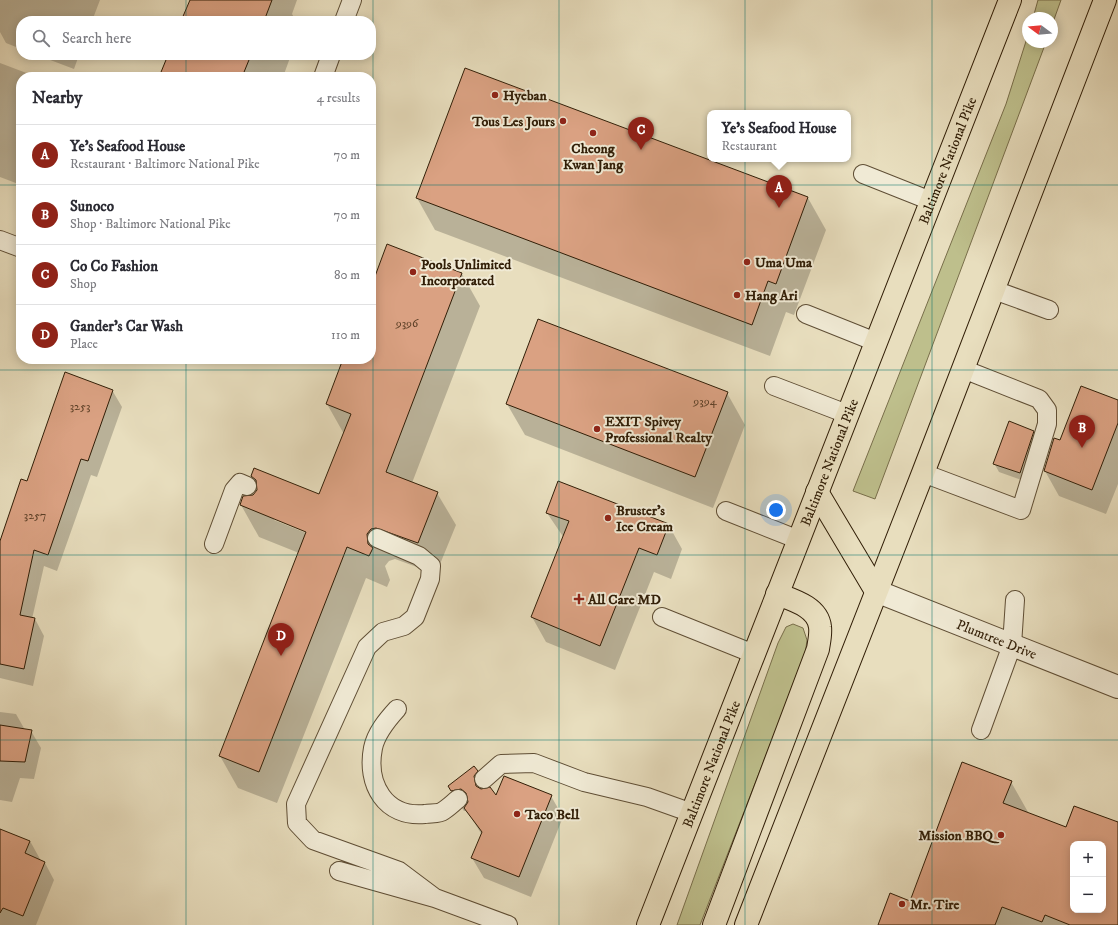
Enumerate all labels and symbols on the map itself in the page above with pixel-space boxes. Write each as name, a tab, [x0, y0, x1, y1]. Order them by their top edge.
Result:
north arrow	[1022, 12, 1058, 48]
place label: Hyeban	[503, 87, 547, 105]
marker: Hyeban	[490, 90, 500, 100]
street label: Baltimore National Pike	[915, 94, 981, 227]
place label: Tous Les Jours	[471, 113, 555, 131]
marker: Tous Les Jours	[558, 116, 568, 126]
pin: C	[628, 117, 654, 150]
marker: Cheong Kwan Jang	[588, 128, 598, 138]
place label: Cheong Kwan Jang	[563, 140, 624, 174]
pin: A	[766, 175, 792, 208]
place label: Uma Uma	[755, 254, 813, 272]
place label: Pools Unlimited Incorporated	[421, 256, 512, 290]
marker: Uma Uma	[742, 257, 752, 267]
marker: Pools Unlimited Incorporated	[408, 267, 418, 277]
place label: Hang Ari	[745, 287, 798, 305]
marker: Hang Ari	[732, 290, 742, 300]
house number: 9396	[395, 316, 419, 331]
house number: 9394	[692, 394, 718, 409]
street label: Baltimore National Pike	[797, 396, 863, 529]
house number: 3253	[70, 399, 90, 414]
place label: EXIT Spivey Professional Realty	[605, 413, 712, 447]
pin: B	[1069, 415, 1095, 448]
marker: EXIT Spivey Professional Realty	[592, 424, 602, 434]
your location	[766, 500, 786, 520]
place label: Bruster's Ice Cream	[616, 502, 674, 536]
house number: 3257	[24, 508, 46, 523]
marker: Bruster's Ice Cream	[603, 513, 613, 523]
place label: All Care MD	[587, 591, 661, 609]
marker: All Care MD	[573, 593, 585, 605]
street label: Plumtree Drive	[954, 616, 1039, 664]
pin: D	[268, 623, 294, 656]
street label: Baltimore National Pike	[679, 698, 745, 831]
place label: Taco Bell	[524, 806, 580, 824]
marker: Taco Bell	[512, 809, 522, 819]
place label: Mission BBQ	[918, 827, 1000, 845]
marker: Mission BBQ	[996, 830, 1006, 840]
place label: Mr. Tire	[910, 896, 959, 914]
marker: Mr. Tire	[897, 899, 907, 909]

